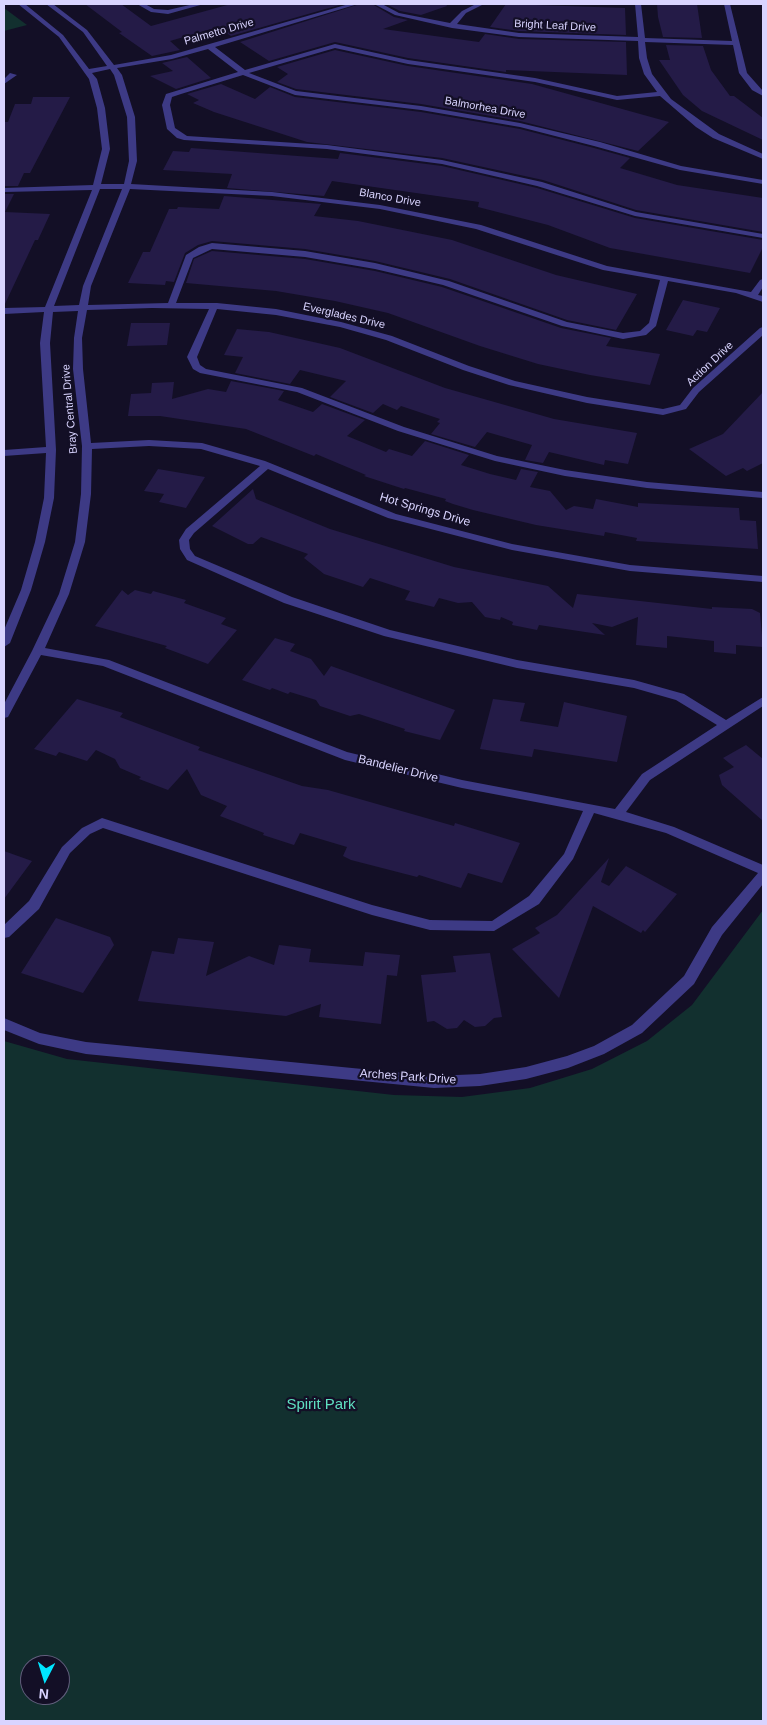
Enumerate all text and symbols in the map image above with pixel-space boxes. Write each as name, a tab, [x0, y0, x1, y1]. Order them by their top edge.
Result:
street label: Palmetto Drive	[183, 16, 255, 48]
street label: Bright Leaf Drive	[514, 17, 596, 35]
street label: Balmorhea Drive	[444, 94, 526, 122]
street label: Blanco Drive	[358, 186, 422, 210]
street label: Everglades Drive	[302, 300, 386, 332]
street label: Action Drive	[684, 339, 736, 389]
street label: Bray Central Drive	[60, 364, 80, 454]
street label: Hot Springs Drive	[378, 490, 472, 530]
street label: Bandelier Drive	[356, 752, 440, 786]
street label: Arches Park Drive	[359, 1066, 457, 1088]
park label: Spirit Park	[286, 1396, 356, 1414]
north arrow	[20, 1655, 70, 1705]
text: N	[38, 1686, 50, 1702]

